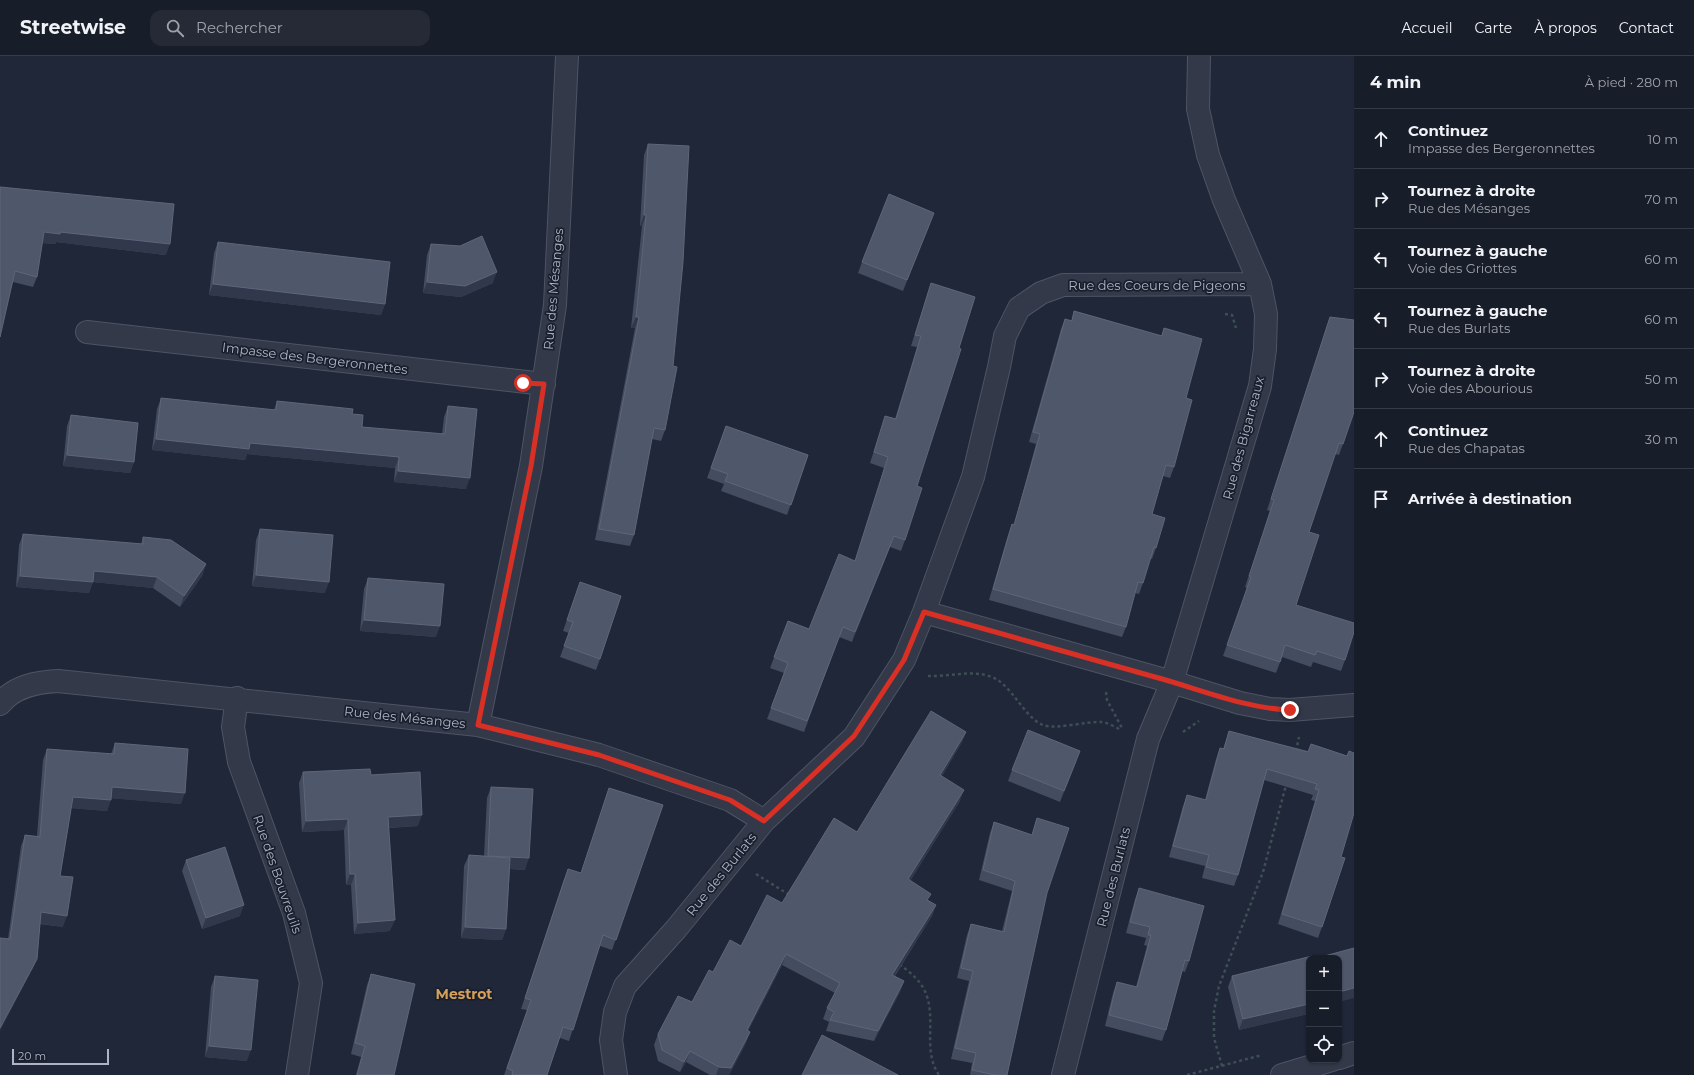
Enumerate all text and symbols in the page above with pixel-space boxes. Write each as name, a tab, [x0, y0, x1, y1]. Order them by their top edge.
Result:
search box	[150, 10, 430, 46]
text: Streetwise	[20, 16, 126, 39]
icon: search	[164, 17, 186, 39]
text: Rechercher	[196, 18, 283, 37]
text: Accueil	[1402, 19, 1453, 37]
text: Carte	[1475, 19, 1512, 37]
text: À propos	[1534, 19, 1597, 37]
text: Contact	[1619, 19, 1674, 37]
text: 4 min	[1370, 72, 1421, 92]
text: À pied · 280 m	[1585, 74, 1678, 90]
text: Continuez	[1408, 121, 1488, 140]
icon: ahead	[1370, 128, 1392, 150]
text: 10 m	[1648, 131, 1678, 147]
text: Impasse des Bergeronnettes	[1408, 140, 1595, 156]
text: Tournez à droite	[1408, 181, 1536, 200]
icon: right	[1370, 188, 1392, 210]
text: 70 m	[1645, 191, 1678, 207]
text: Rue des Mésanges	[1408, 200, 1530, 216]
street label: Rue des Mésanges	[540, 228, 566, 350]
text: Tournez à gauche	[1408, 241, 1547, 260]
icon: left	[1370, 248, 1392, 270]
text: 60 m	[1644, 251, 1678, 267]
text: Voie des Griottes	[1408, 260, 1517, 276]
street label: Rue des Coeurs de Pigeons	[1068, 277, 1246, 293]
text: Tournez à gauche	[1408, 301, 1547, 320]
icon: left	[1370, 308, 1392, 330]
text: 60 m	[1644, 311, 1678, 327]
text: Rue des Burlats	[1408, 320, 1510, 336]
street label: Impasse des Bergeronnettes	[221, 339, 409, 377]
text: Tournez à droite	[1408, 361, 1536, 380]
icon: right	[1370, 368, 1392, 390]
text: 50 m	[1645, 371, 1678, 387]
route start	[514, 374, 532, 392]
street label: Rue des Bigarreaux	[1219, 375, 1267, 501]
text: Voie des Abourious	[1408, 380, 1533, 396]
text: Continuez	[1408, 421, 1488, 440]
icon: ahead	[1370, 428, 1392, 450]
text: 30 m	[1645, 431, 1678, 447]
text: Rue des Chapatas	[1408, 440, 1525, 456]
icon: arrive	[1370, 488, 1392, 510]
text: Arrivée à destination	[1408, 489, 1572, 508]
route end	[1281, 701, 1299, 719]
street label: Rue des Mésanges	[344, 703, 466, 731]
street label: Rue des Bouvreuils	[250, 813, 306, 935]
street label: Rue des Burlats	[1093, 825, 1133, 929]
street label: Rue des Burlats	[683, 829, 759, 919]
map controls	[1306, 955, 1342, 1063]
button: +	[1306, 955, 1342, 991]
district label: Mestrot	[436, 985, 492, 1003]
button: −	[1306, 991, 1342, 1027]
button: locate	[1306, 1027, 1342, 1063]
scale bar	[12, 1047, 109, 1066]
text: 20 m	[18, 1049, 46, 1063]

